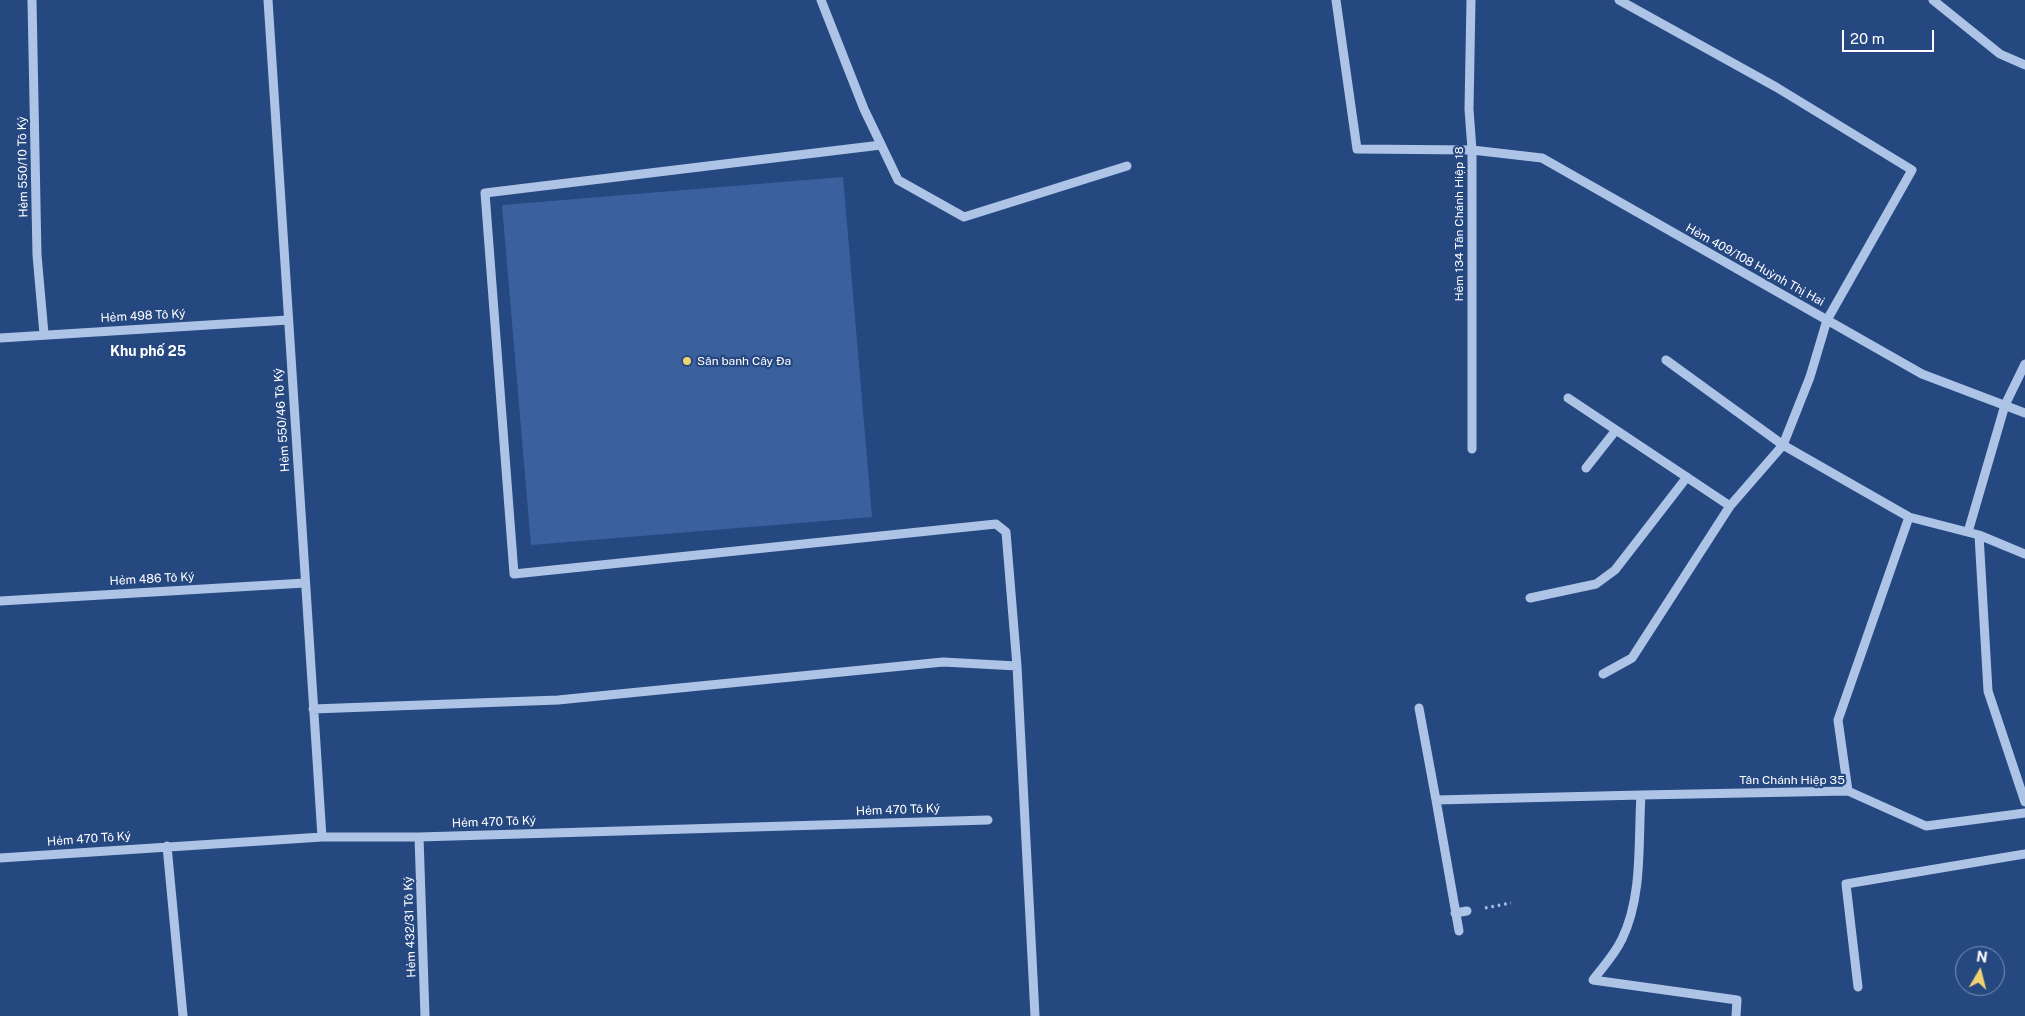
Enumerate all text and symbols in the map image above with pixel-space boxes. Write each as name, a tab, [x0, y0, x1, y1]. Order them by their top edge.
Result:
scale bar	[1845, 20, 1938, 52]
text: 20 m	[1850, 30, 1885, 47]
street label: Hẻm 550/10 Tô Ký	[15, 116, 31, 218]
street label: Hẻm 134 Tân Chánh Hiệp 18	[1452, 146, 1466, 302]
street label: Hẻm 409/108 Huỳnh Thị Hai	[1683, 221, 1827, 309]
street label: Hẻm 498 Tô Ký	[100, 307, 186, 325]
district label: Khu phố 25	[110, 344, 186, 360]
place label: Sân banh Cây Đa	[697, 354, 791, 368]
marker: Sân banh Cây Đa	[681, 355, 693, 367]
street label: Hẻm 550/46 Tô Ký	[271, 368, 293, 472]
street label: Hẻm 486 Tô Ký	[109, 570, 195, 588]
street label: Tân Chánh Hiệp 35	[1739, 773, 1845, 787]
street label: Hẻm 470 Tô Ký	[856, 801, 940, 819]
street label: Hẻm 470 Tô Ký	[452, 813, 536, 831]
street label: Hẻm 470 Tô Ký	[47, 829, 131, 849]
street label: Hẻm 432/31 Tô Ký	[401, 876, 419, 978]
north arrow	[1955, 946, 2005, 996]
text: N	[1975, 948, 1988, 966]

